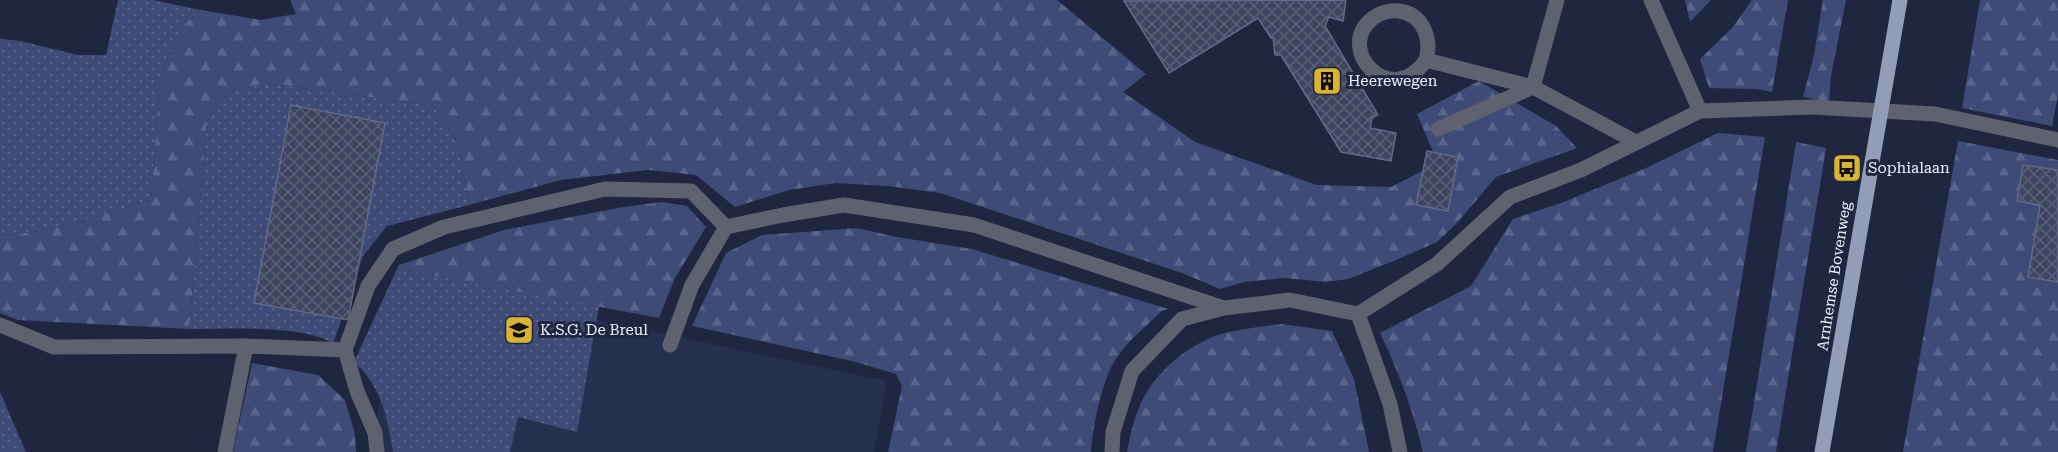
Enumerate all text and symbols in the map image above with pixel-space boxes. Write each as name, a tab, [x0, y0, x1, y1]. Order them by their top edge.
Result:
building icon: Heerewegen	[1311, 65, 1343, 97]
place label: Heerewegen	[1348, 72, 1438, 90]
bus stop icon: Sophialaan	[1831, 152, 1863, 184]
place label: Sophialaan	[1868, 159, 1950, 177]
street label: Arnhemse Bovenweg	[1813, 200, 1855, 352]
school or university icon: K.S.G. De Breul	[503, 314, 535, 346]
place label: K.S.G. De Breul	[540, 321, 648, 339]

